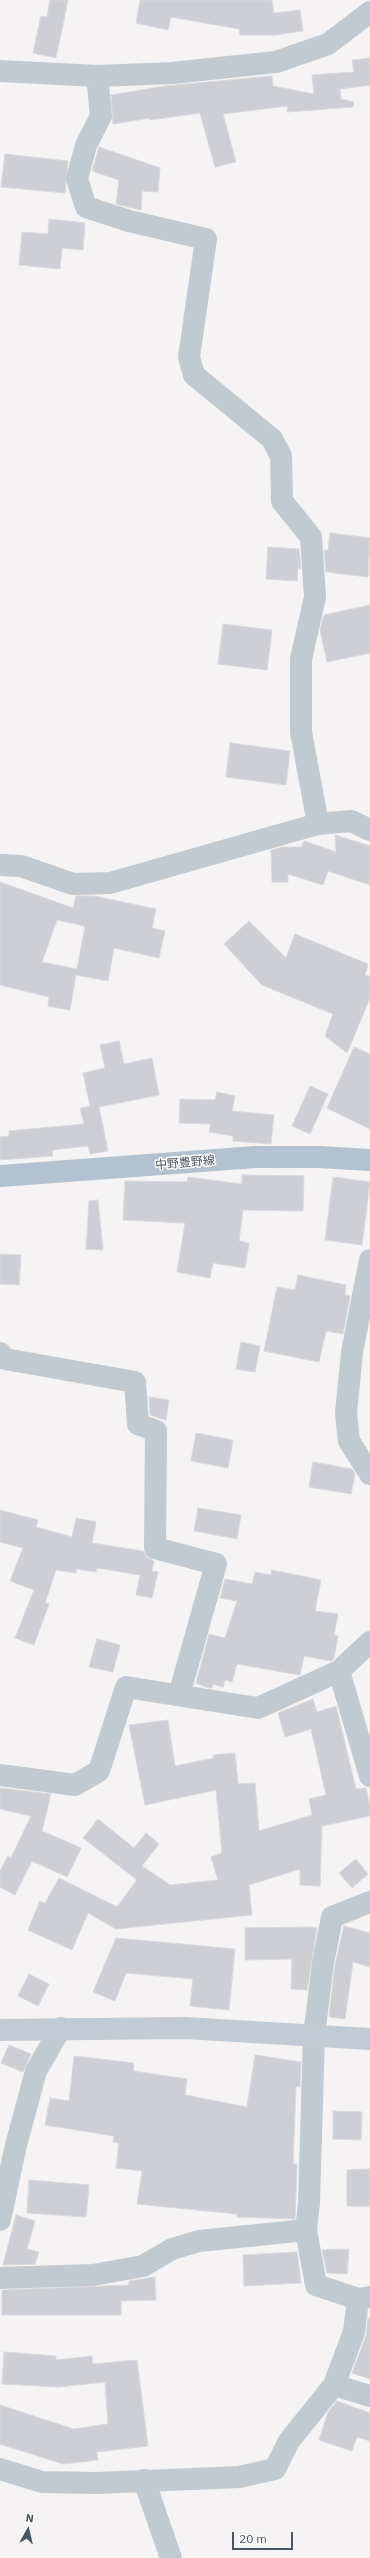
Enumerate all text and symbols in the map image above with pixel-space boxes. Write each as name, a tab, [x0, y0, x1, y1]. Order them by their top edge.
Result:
street label: 中野豊野線	[154, 1153, 216, 1173]
north arrow	[8, 2510, 48, 2550]
text: N	[25, 2511, 35, 2526]
scale bar	[234, 2524, 295, 2550]
text: 20 m	[239, 2531, 267, 2546]

